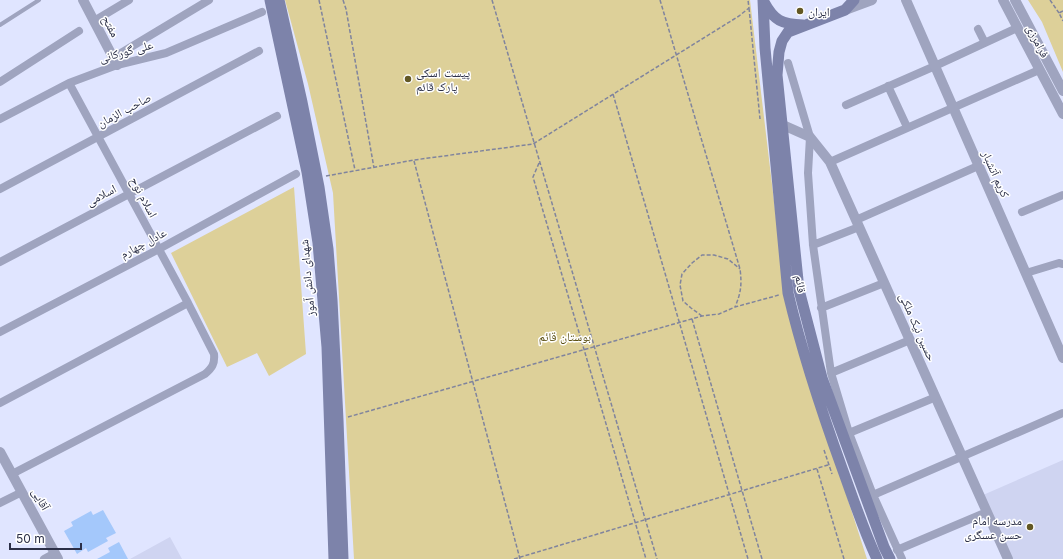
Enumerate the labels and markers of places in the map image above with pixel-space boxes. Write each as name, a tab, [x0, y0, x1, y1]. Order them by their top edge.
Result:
place label: ایران	[808, 4, 830, 19]
marker: ایران	[795, 6, 805, 16]
place label: پیست اسکی پارک قائم	[416, 65, 471, 95]
marker: پیست اسکی پارک قائم	[403, 74, 413, 84]
place label: مدرسه امام حسن عسگری	[964, 513, 1022, 542]
marker: مدرسه امام حسن عسگری	[1025, 522, 1035, 532]

